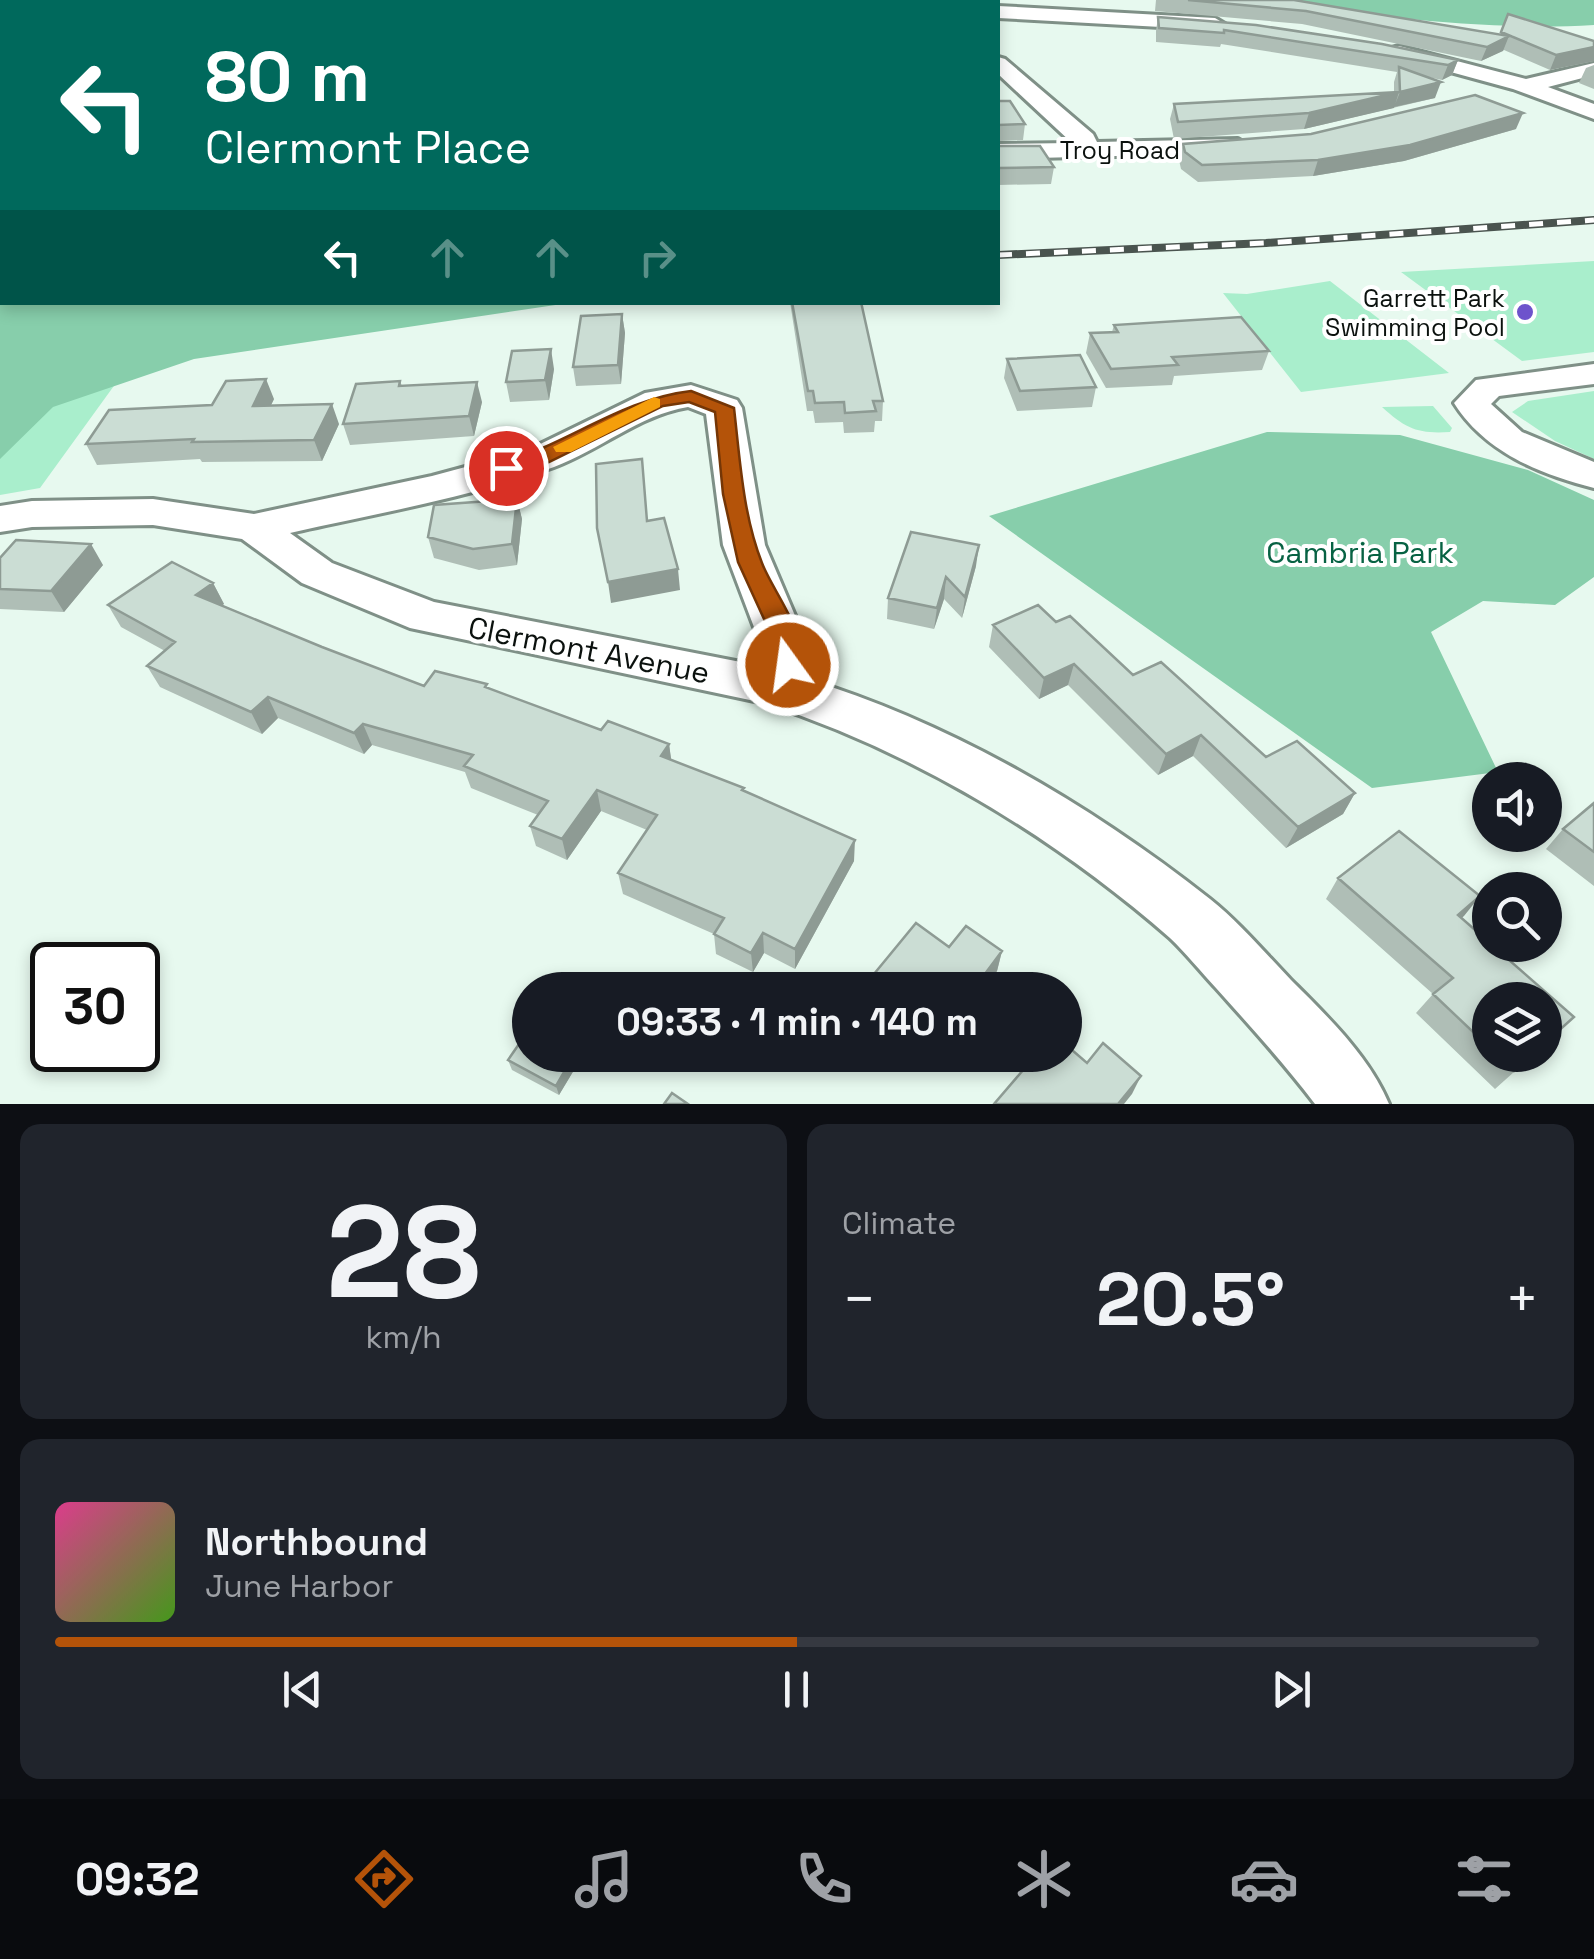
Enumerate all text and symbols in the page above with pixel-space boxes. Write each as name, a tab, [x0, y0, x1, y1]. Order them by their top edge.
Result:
text: 80 m	[205, 32, 370, 121]
icon: left	[40, 40, 170, 170]
text: Clermont Place	[205, 119, 531, 176]
street label: Troy Road	[1060, 134, 1180, 166]
icon: left	[315, 230, 370, 285]
icon: ahead	[420, 230, 475, 285]
icon: ahead	[525, 230, 580, 285]
icon: right	[630, 230, 685, 285]
place label: Garrett Park Swimming Pool	[1325, 282, 1505, 343]
marker: Garrett Park Swimming Pool	[1514, 301, 1536, 323]
pin	[464, 426, 549, 511]
icon: arrive	[479, 441, 534, 496]
park label: Cambria Park	[1266, 533, 1454, 572]
street label: Clermont Avenue	[465, 607, 713, 693]
position arrow	[736, 613, 840, 717]
map controls	[1472, 762, 1562, 1072]
button: sound	[1472, 762, 1562, 852]
button: search	[1472, 872, 1562, 962]
speed limit sign: 30	[30, 942, 160, 1072]
button: layers	[1472, 982, 1562, 1072]
text: 09:33 · 1 min · 140 m	[616, 998, 978, 1046]
text: 28	[326, 1169, 481, 1335]
text: Climate	[842, 1203, 956, 1243]
text: 20.5°	[1096, 1251, 1285, 1347]
text: −	[842, 1264, 876, 1334]
text: +	[1505, 1264, 1539, 1334]
text: km/h	[365, 1317, 442, 1357]
text: Northbound	[205, 1518, 428, 1566]
text: June Harbor	[205, 1566, 393, 1606]
icon: previous	[275, 1662, 330, 1717]
icon: pause	[769, 1662, 824, 1717]
icon: next	[1264, 1662, 1319, 1717]
icon: directions	[349, 1844, 419, 1914]
icon: music	[569, 1844, 639, 1914]
icon: phone	[789, 1844, 859, 1914]
icon: climate	[1009, 1844, 1079, 1914]
icon: car	[1229, 1844, 1299, 1914]
icon: filters	[1449, 1844, 1519, 1914]
text: 09:32	[75, 1851, 199, 1908]

